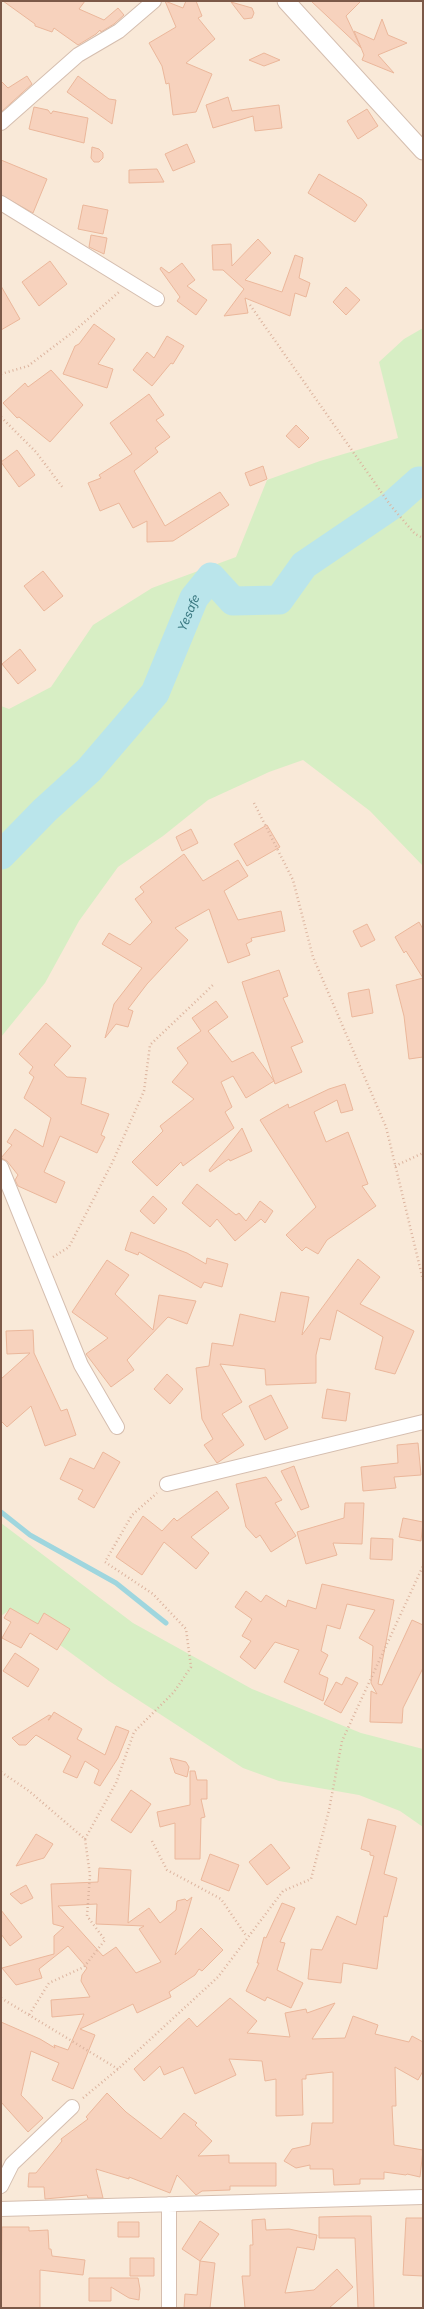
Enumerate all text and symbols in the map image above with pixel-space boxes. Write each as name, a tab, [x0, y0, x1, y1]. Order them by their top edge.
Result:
water label: Yesafe	[174, 590, 202, 633]

